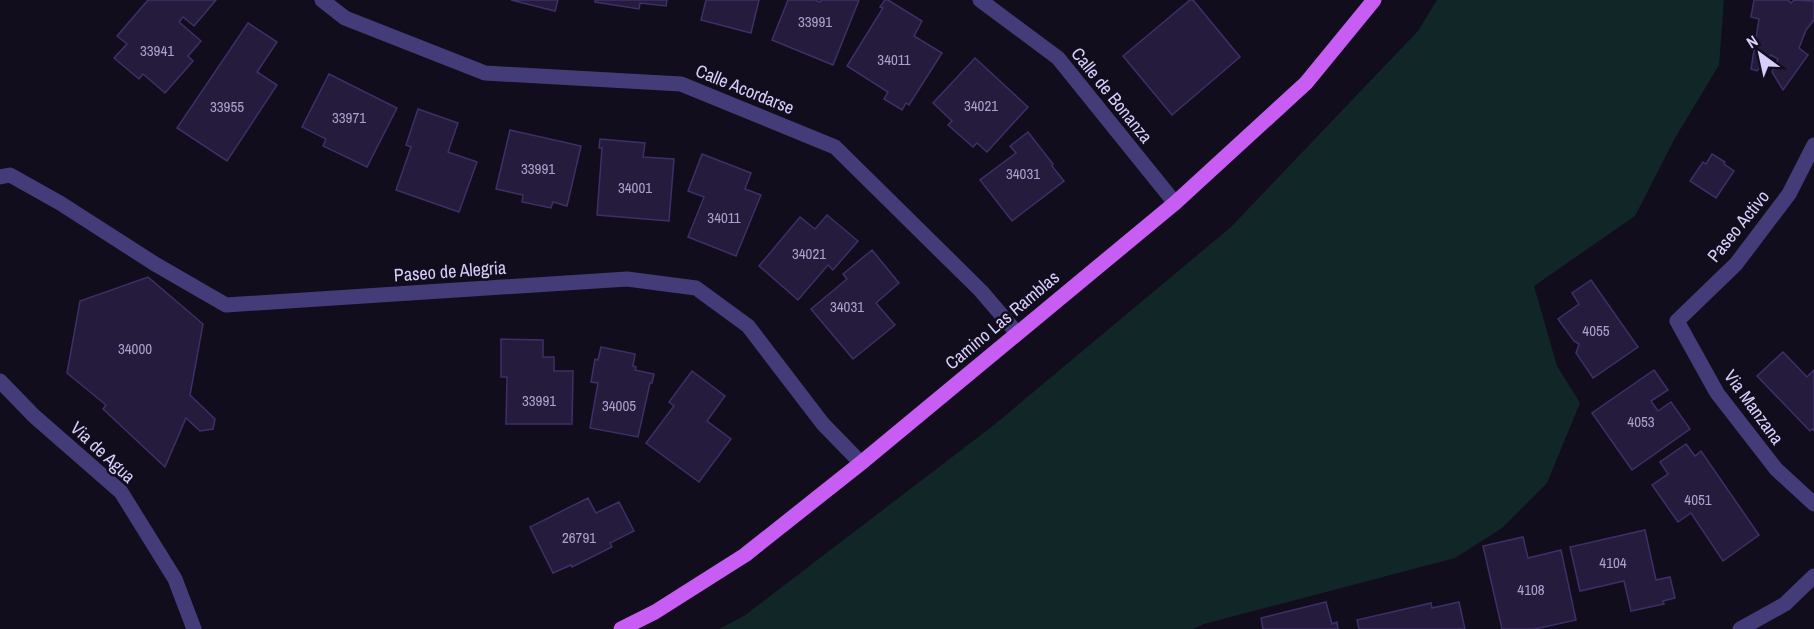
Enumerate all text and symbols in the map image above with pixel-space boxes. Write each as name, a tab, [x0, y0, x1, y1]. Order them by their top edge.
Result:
house number: 33991	[798, 11, 832, 32]
north arrow	[1730, 24, 1790, 84]
text: N	[1742, 30, 1762, 53]
house number: 33941	[140, 40, 174, 61]
street label: Calle de Bonanza	[1066, 42, 1158, 148]
house number: 34011	[877, 49, 911, 70]
street label: Calle Acordarse	[692, 58, 798, 120]
house number: 34021	[964, 95, 998, 116]
house number: 33955	[210, 96, 244, 117]
house number: 33971	[332, 107, 366, 128]
house number: 33991	[521, 158, 555, 179]
house number: 34031	[1006, 163, 1040, 184]
house number: 34001	[618, 177, 652, 198]
street label: Paseo Activo	[1701, 185, 1775, 267]
house number: 34011	[707, 207, 741, 228]
house number: 34021	[792, 243, 826, 264]
street label: Paseo de Alegria	[393, 255, 507, 287]
street label: Camino Las Ramblas	[940, 265, 1064, 375]
house number: 34031	[830, 296, 864, 317]
house number: 4055	[1582, 320, 1610, 341]
house number: 34000	[118, 338, 152, 359]
street label: Via Manzana	[1718, 365, 1790, 449]
house number: 33991	[522, 390, 556, 411]
house number: 34005	[602, 395, 636, 416]
house number: 4053	[1627, 411, 1655, 432]
street label: Via de Agua	[65, 416, 141, 488]
house number: 4051	[1684, 489, 1712, 510]
house number: 26791	[562, 527, 596, 548]
house number: 4104	[1599, 552, 1627, 573]
house number: 4108	[1517, 579, 1545, 600]

